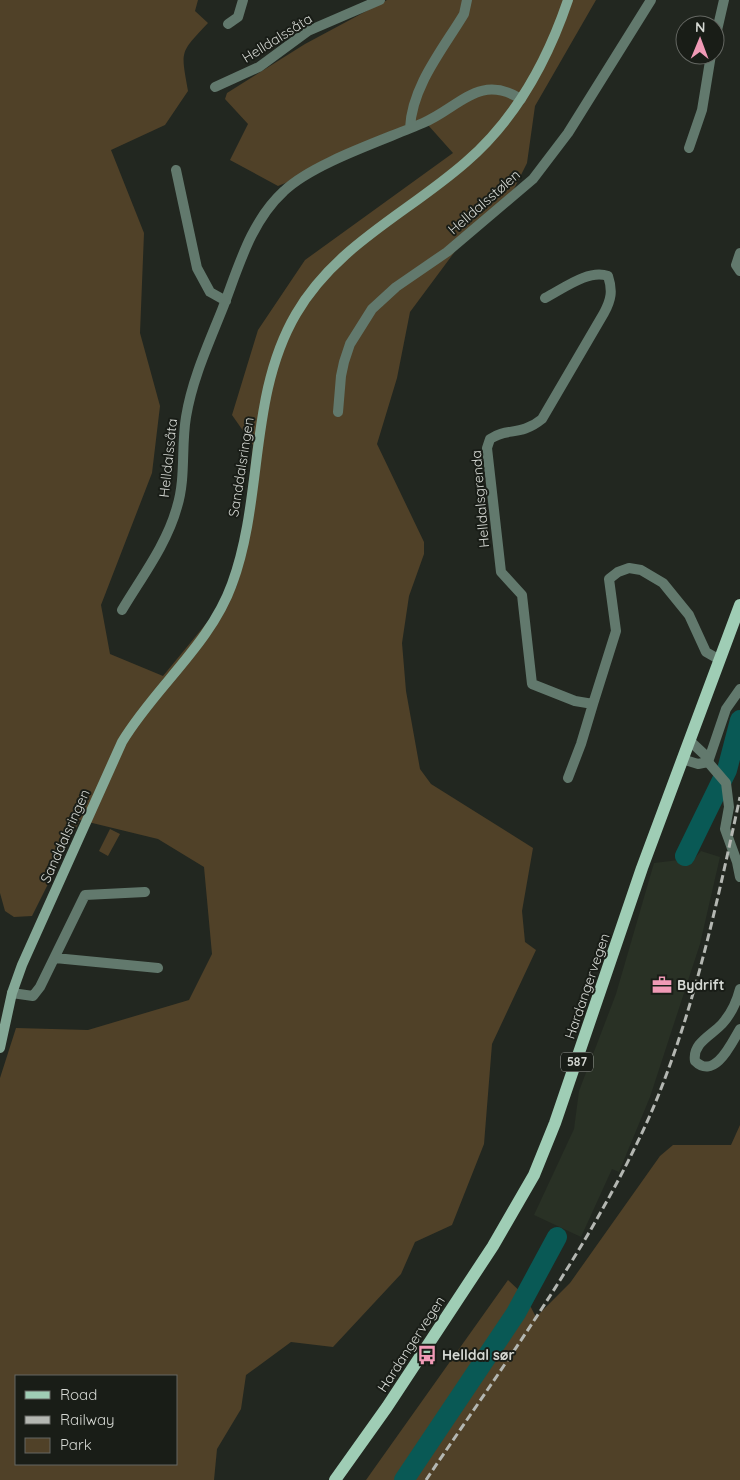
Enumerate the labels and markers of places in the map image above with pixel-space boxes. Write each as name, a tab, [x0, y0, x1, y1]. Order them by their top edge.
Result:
office icon: Bydrift	[651, 974, 673, 996]
place label: Bydrift	[677, 976, 725, 994]
bus stop icon: Helldal sør	[416, 1344, 438, 1366]
place label: Helldal sør	[442, 1346, 515, 1364]

